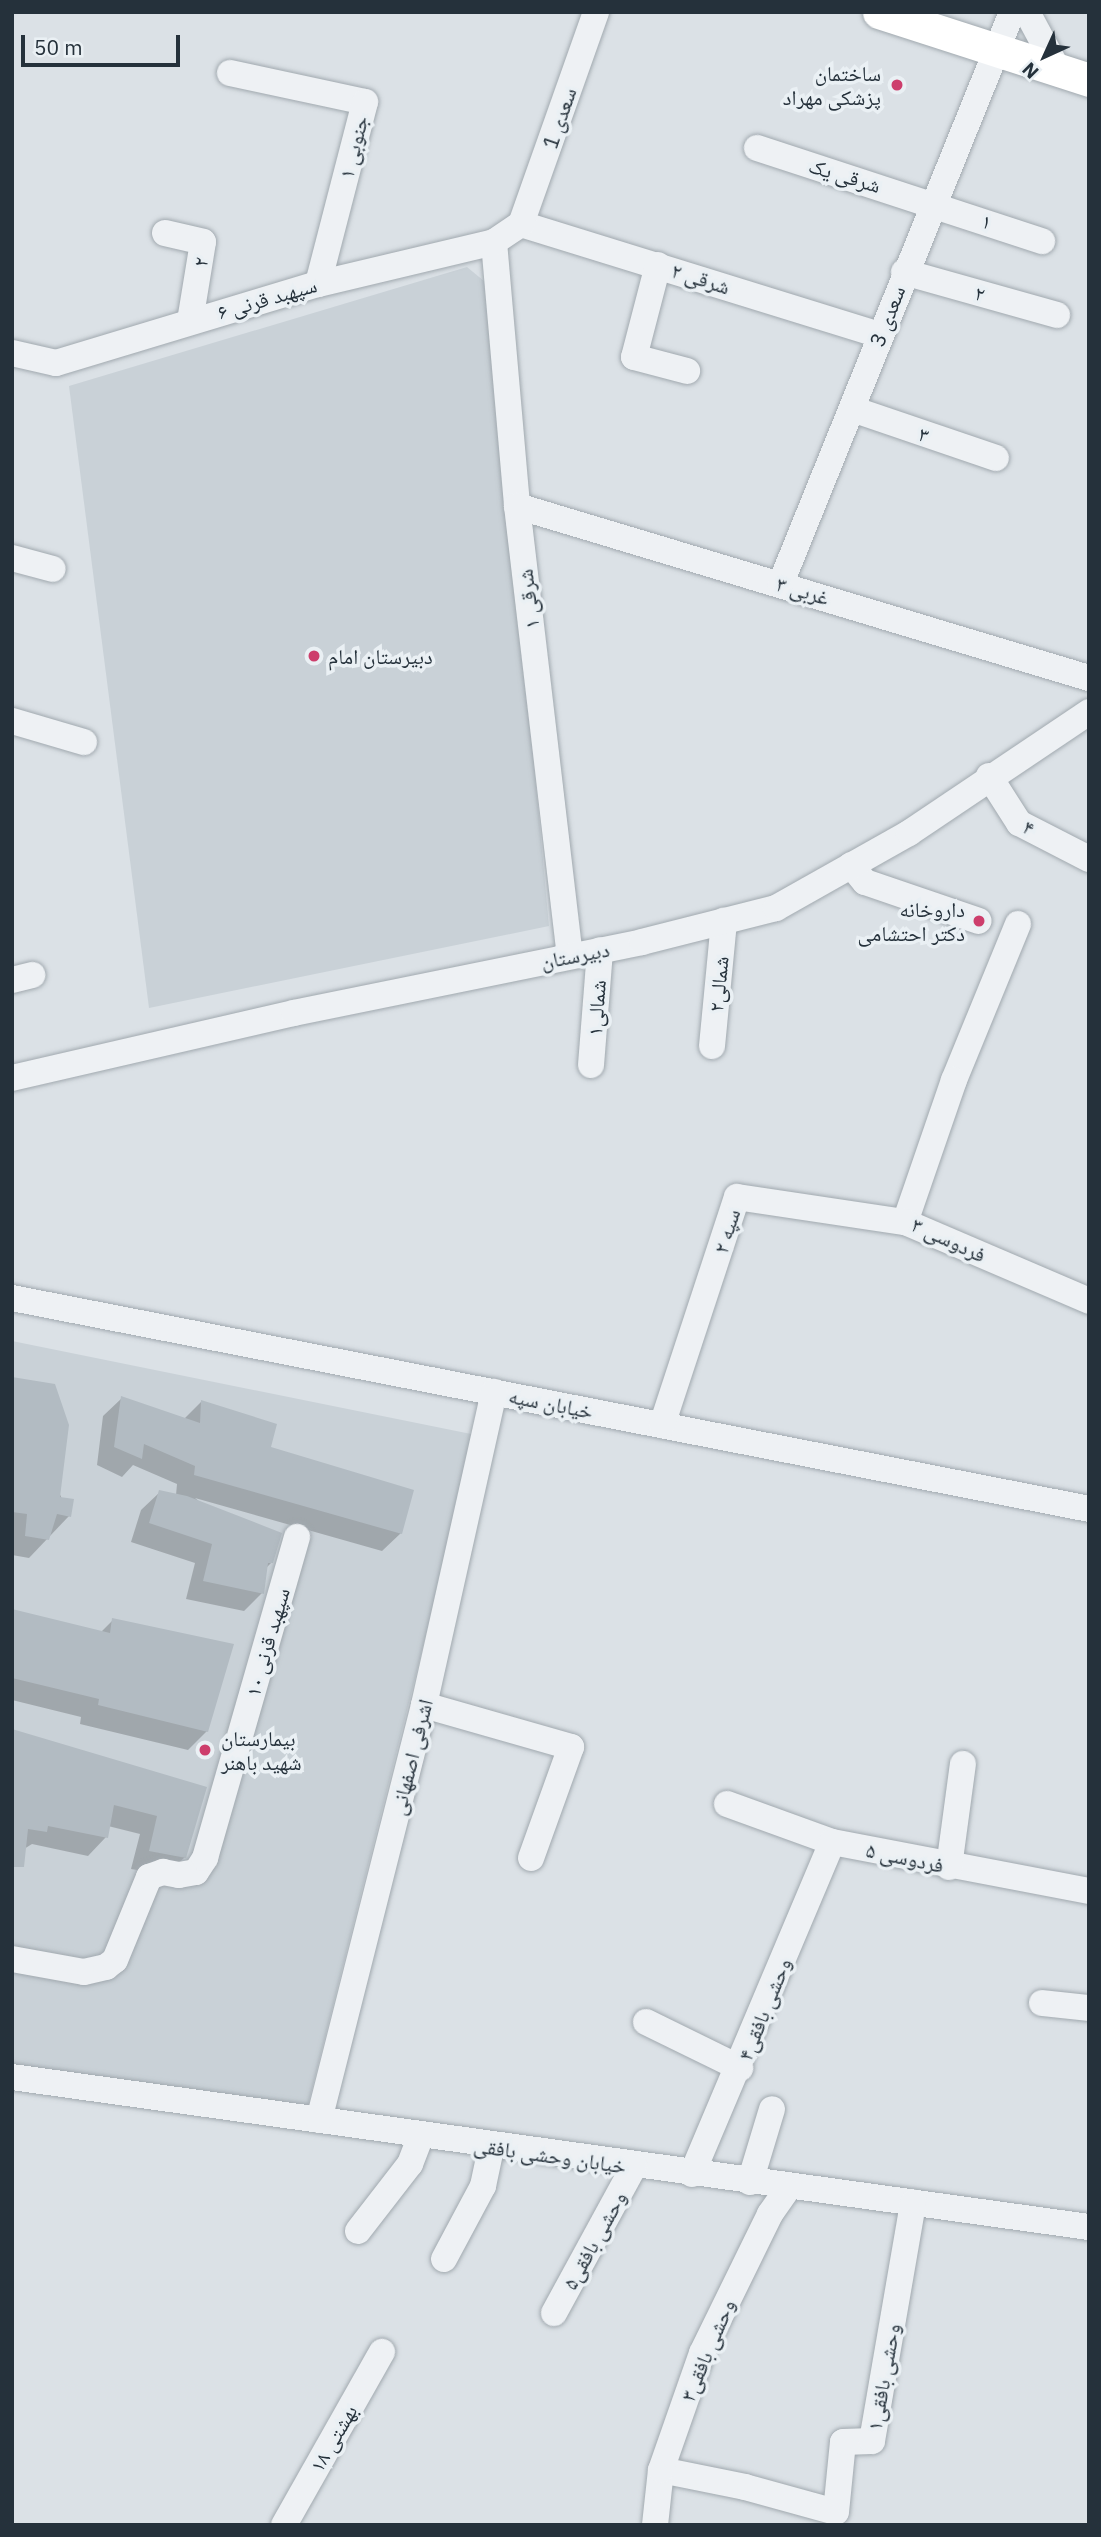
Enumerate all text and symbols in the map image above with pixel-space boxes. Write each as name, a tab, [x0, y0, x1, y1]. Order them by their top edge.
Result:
scale bar	[24, 21, 184, 65]
north arrow	[1010, 21, 1080, 91]
text: 50 m	[34, 33, 83, 61]
text: N	[1017, 58, 1044, 84]
place label: ساختمان پزشکی مهراد	[783, 60, 881, 110]
marker: ساختمان پزشکی مهراد	[887, 75, 907, 95]
street label: سعدی 1	[537, 84, 581, 152]
street label: ۱ جنوبی	[333, 113, 373, 181]
street label: شرقی یک	[806, 152, 884, 198]
street label: ۱	[978, 208, 996, 234]
street label: ۲	[187, 255, 213, 269]
street label: شرقی ۲	[669, 257, 733, 299]
street label: سپهبد قرنی ۶	[214, 272, 320, 324]
street label: ۲	[972, 280, 988, 306]
street label: سعدی 3	[864, 282, 910, 350]
street label: ۳	[915, 421, 933, 447]
street label: شرقی ۱	[512, 568, 544, 630]
street label: ۳ غربی	[774, 570, 832, 610]
place label: دبیرستان امام	[328, 643, 433, 669]
marker: دبیرستان امام	[306, 648, 322, 664]
street label: ۴	[1018, 814, 1040, 840]
place label: داروخانه دکتر احتشامی	[857, 896, 965, 946]
marker: داروخانه دکتر احتشامی	[971, 913, 987, 929]
street label: دبیرستان	[538, 936, 612, 974]
street label: شمالی۲	[703, 955, 733, 1013]
street label: شمالی۱	[581, 979, 611, 1037]
street label: سپه ۲	[707, 1206, 745, 1256]
street label: فردوسی ۳	[908, 1211, 990, 1267]
street label: خیابان سپه	[507, 1382, 595, 1424]
street label: سپهبد قرنی ۱۰	[239, 1585, 295, 1699]
street label: اشرفی اصفهانی	[384, 1696, 438, 1818]
place label: بیمارستان شهید باهنر	[221, 1725, 302, 1775]
marker: بیمارستان شهید باهنر	[195, 1740, 215, 1760]
street label: فردوسی ۵	[864, 1837, 946, 1877]
street label: وحشی بافقی۴	[732, 1954, 796, 2064]
street label: خیابان وحشی بافقی	[472, 2132, 628, 2178]
street label: وحشی بافقی۵	[557, 2186, 631, 2294]
street label: وحشی بافقی۳	[674, 2295, 740, 2405]
street label: وحشی بافقی۱	[861, 2321, 905, 2433]
street label: بهشتی ۱۸	[304, 2400, 362, 2476]

